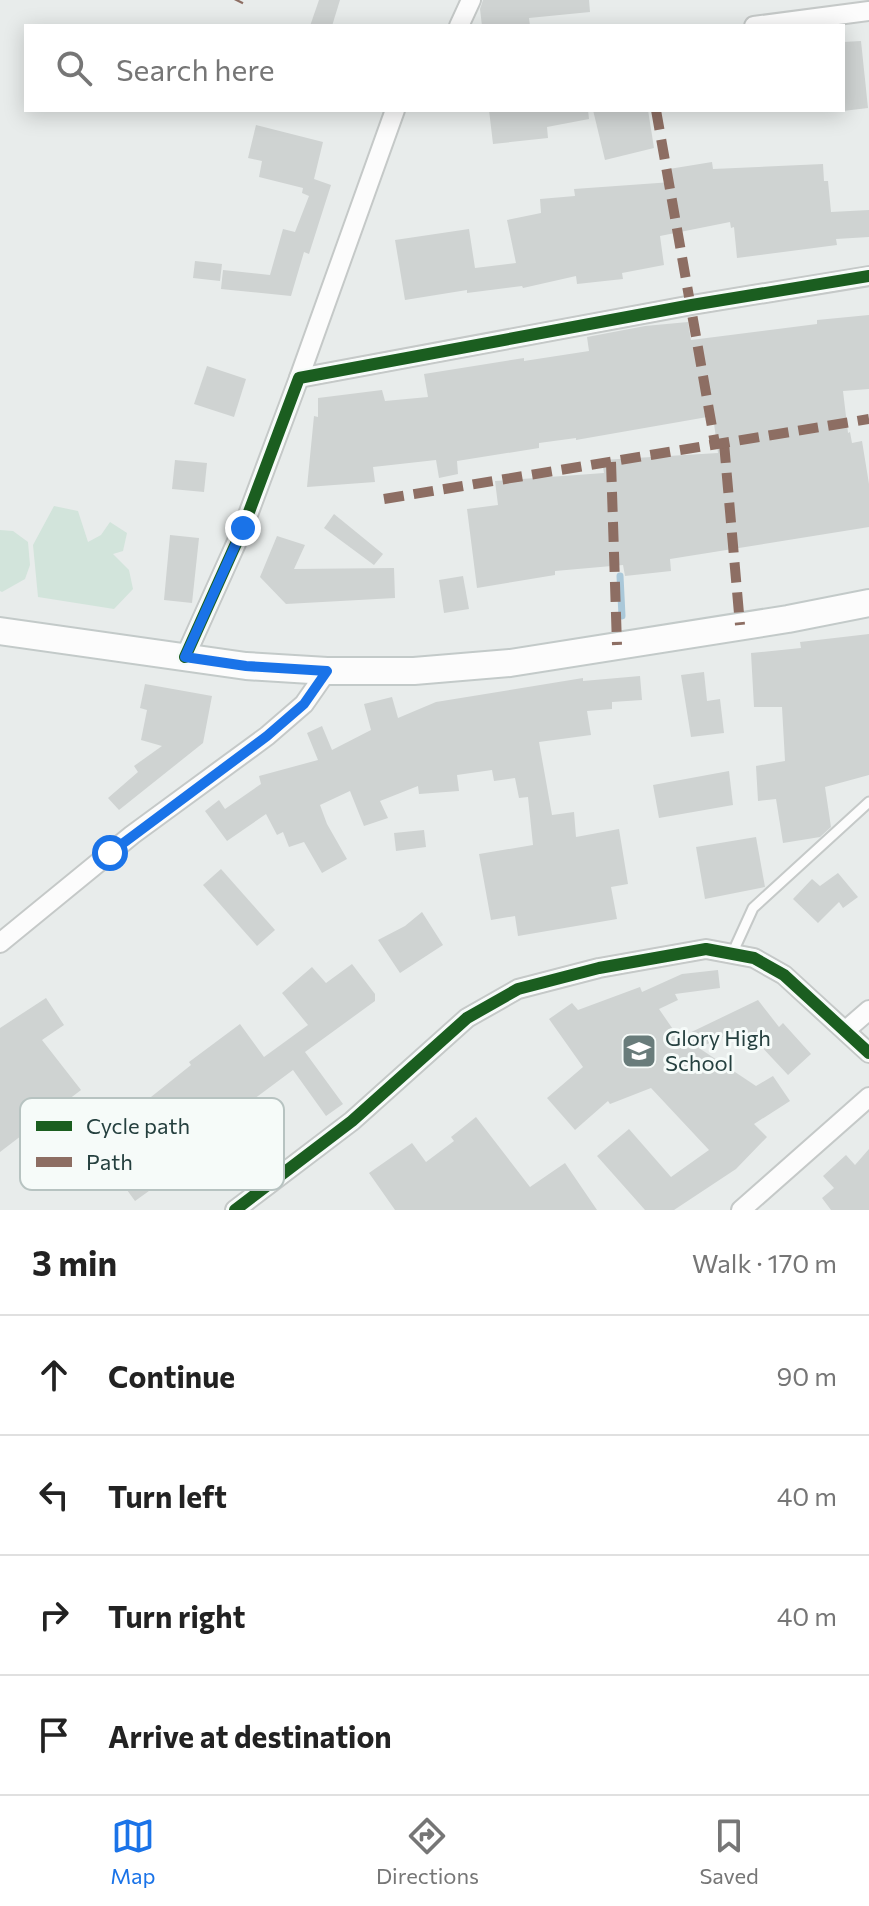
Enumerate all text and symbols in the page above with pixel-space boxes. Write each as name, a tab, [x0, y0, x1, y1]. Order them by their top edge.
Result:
search box	[24, 24, 845, 112]
icon: search	[52, 46, 96, 90]
text: Search here	[116, 50, 275, 87]
route end	[225, 510, 261, 546]
route start	[92, 835, 128, 871]
place label: Glory High School	[665, 1024, 771, 1076]
school or university icon: Glory High School	[620, 1032, 658, 1070]
legend	[20, 1098, 284, 1190]
text: Cycle path	[86, 1112, 190, 1139]
text: Path	[86, 1148, 133, 1175]
text: 3 min	[32, 1241, 117, 1283]
text: Walk · 170 m	[692, 1247, 837, 1278]
icon: ahead	[32, 1353, 76, 1397]
text: Continue	[108, 1357, 235, 1394]
text: 90 m	[777, 1360, 837, 1391]
icon: left	[32, 1473, 76, 1517]
text: Turn left	[108, 1477, 227, 1514]
text: 40 m	[777, 1480, 837, 1511]
icon: right	[32, 1593, 76, 1637]
text: Turn right	[108, 1597, 245, 1634]
text: 40 m	[777, 1600, 837, 1631]
icon: arrive	[32, 1713, 76, 1757]
text: Arrive at destination	[108, 1717, 392, 1754]
tab: Map	[110, 1814, 156, 1889]
tab: Directions	[376, 1814, 479, 1889]
tab: Saved	[699, 1814, 759, 1889]

